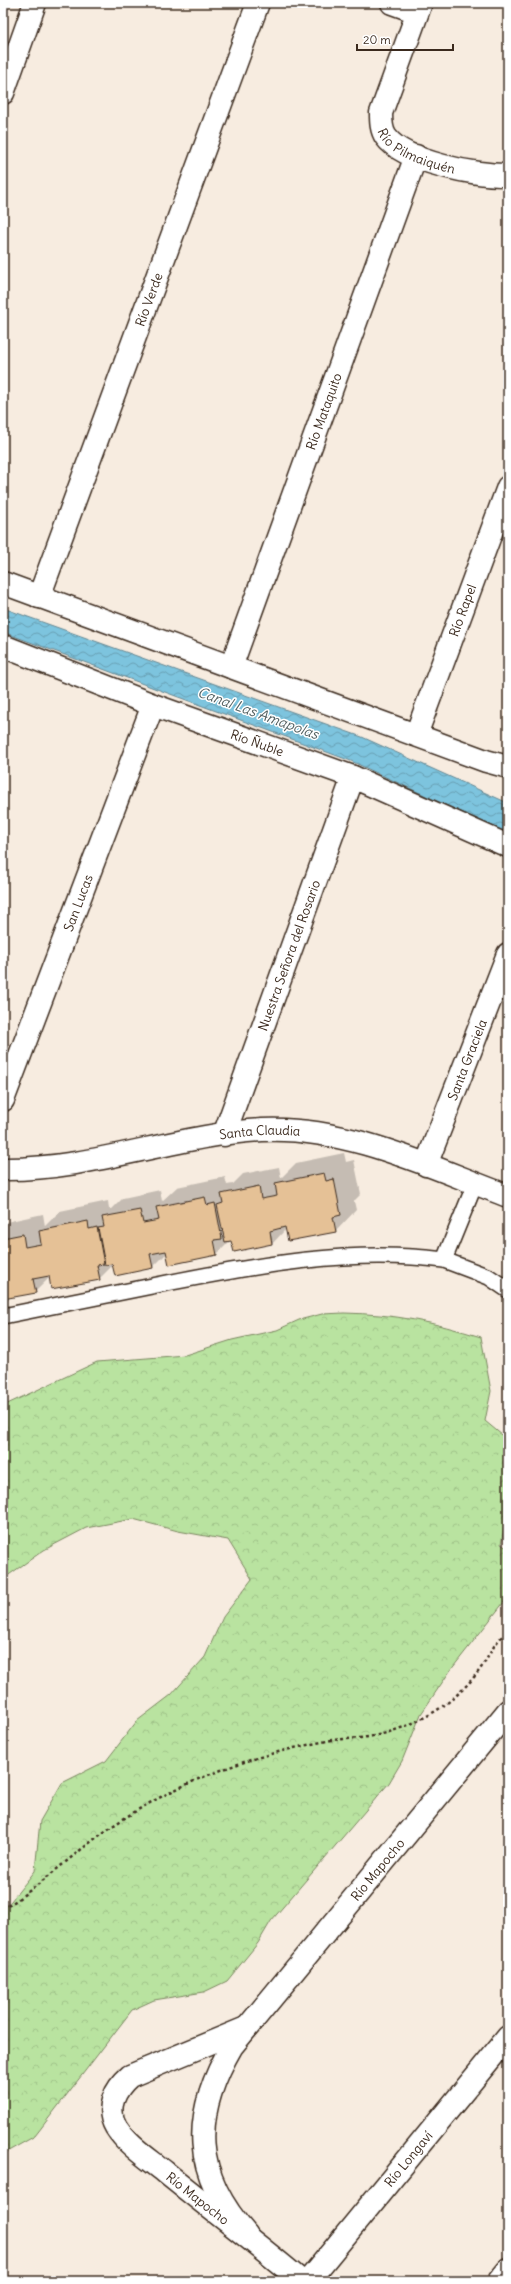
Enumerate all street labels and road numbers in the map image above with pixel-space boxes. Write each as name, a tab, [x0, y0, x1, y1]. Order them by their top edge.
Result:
street label: Río Pilmaiquén	[374, 126, 457, 177]
street label: Río Verde	[131, 270, 166, 329]
street label: Río Mataquito	[302, 370, 345, 452]
street label: Río Rapel	[445, 582, 480, 639]
street label: Río Ñuble	[228, 725, 286, 760]
street label: San Lucas	[59, 872, 96, 934]
street label: Nuestra Señora del Rosario	[254, 877, 324, 1033]
street label: Santa Graciela	[443, 1017, 490, 1103]
street label: Santa Claudia	[218, 1121, 301, 1143]
street label: Río Mapocho	[347, 1835, 408, 1904]
street label: Río Longaví	[380, 2127, 436, 2190]
street label: Río Mapocho	[163, 2168, 233, 2228]

